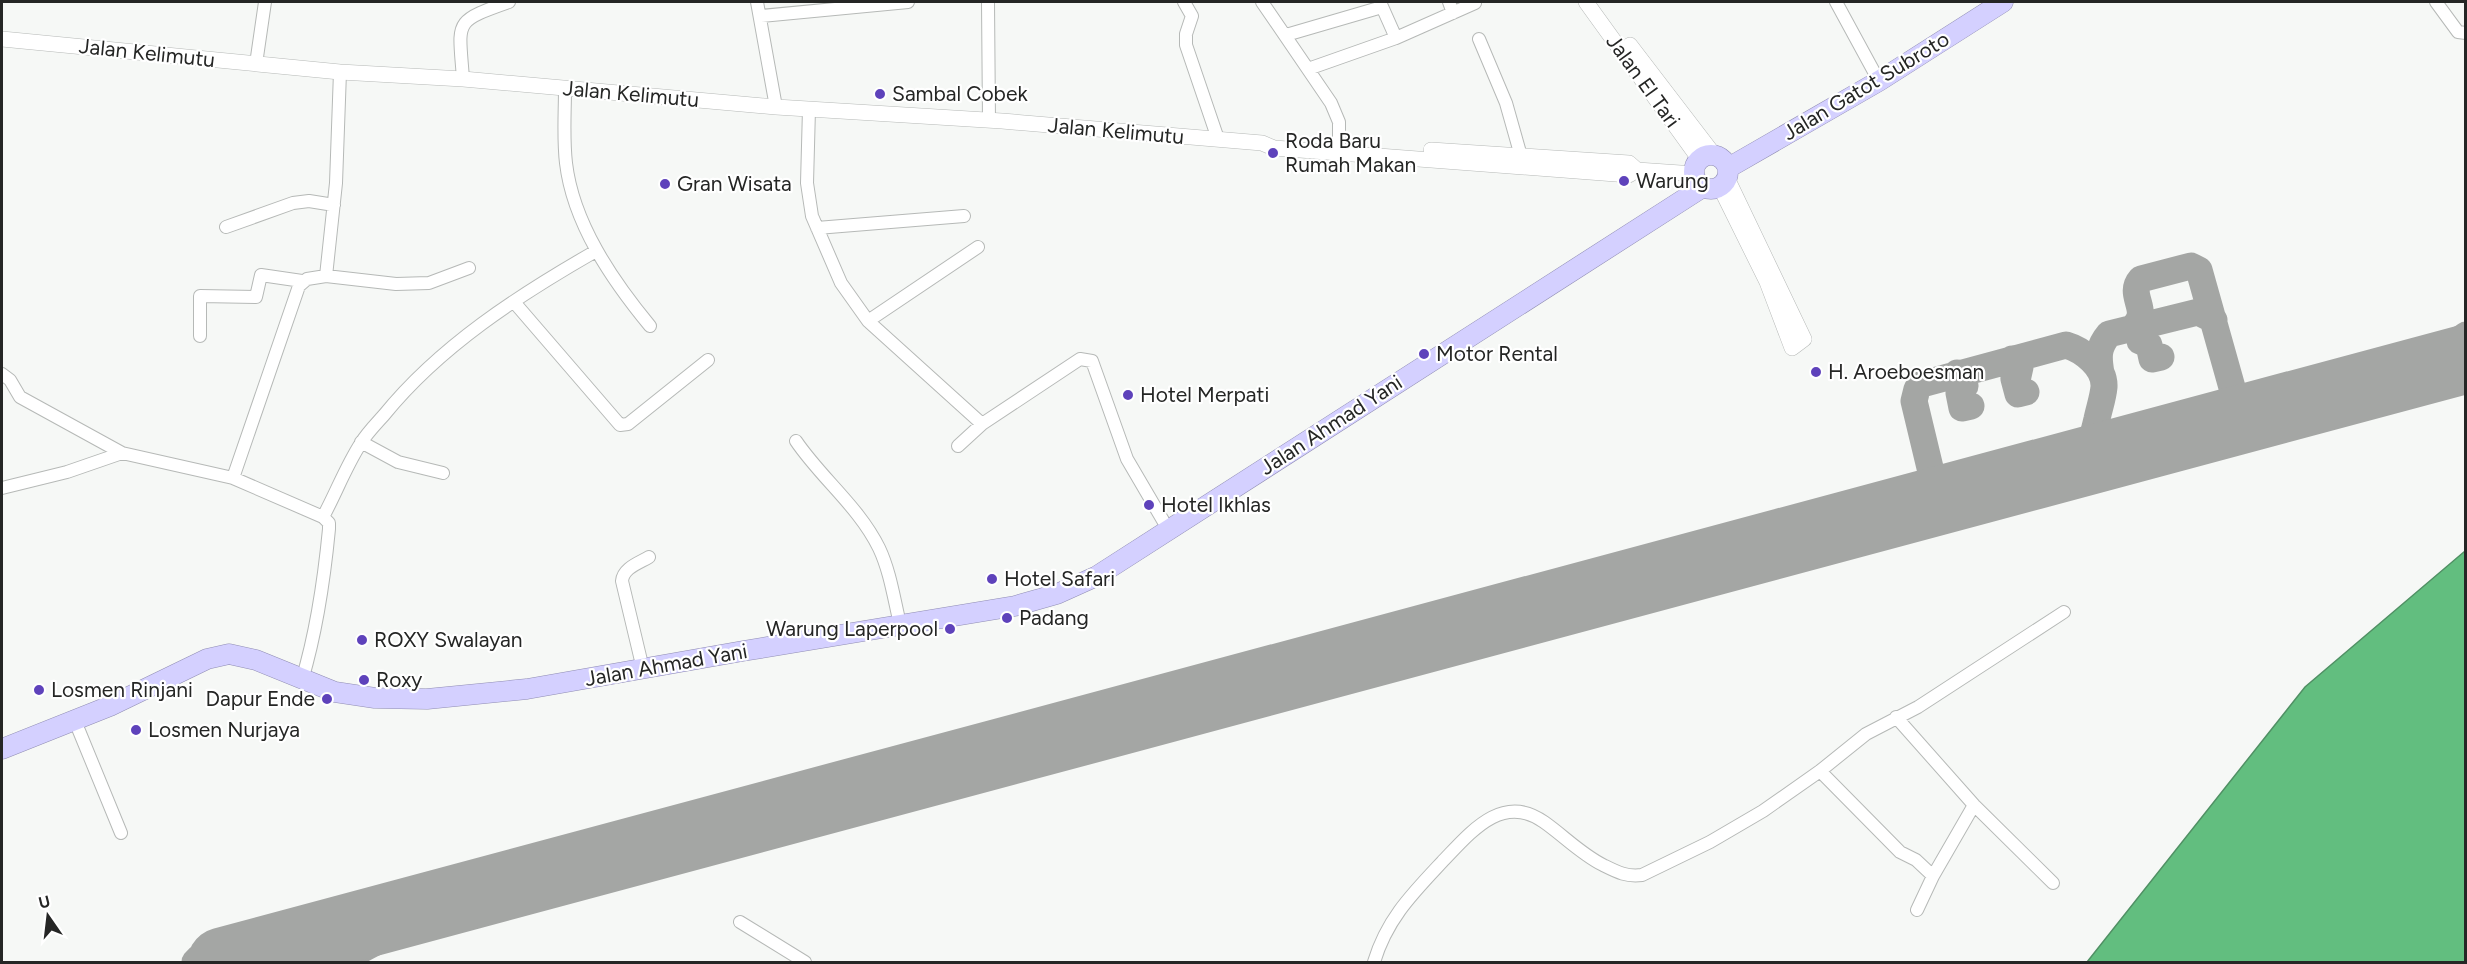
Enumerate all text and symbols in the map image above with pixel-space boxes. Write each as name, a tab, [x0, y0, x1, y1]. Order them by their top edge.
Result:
street label: Jalan Gatot Subroto	[1778, 26, 1954, 145]
street label: Jalan El Tari	[1601, 29, 1686, 132]
street label: Jalan Kelimutu	[78, 33, 216, 72]
street label: Jalan Kelimutu	[562, 75, 700, 112]
place label: Sambal Cobek	[892, 81, 1028, 106]
marker: Sambal Cobek	[873, 87, 887, 101]
street label: Jalan Kelimutu	[1047, 112, 1185, 149]
place label: Roda Baru Rumah Makan	[1285, 128, 1416, 177]
marker: Roda Baru Rumah Makan	[1266, 146, 1280, 160]
place label: Warung	[1636, 168, 1709, 193]
place label: Gran Wisata	[677, 171, 792, 196]
marker: Warung	[1617, 174, 1631, 188]
marker: Gran Wisata	[658, 177, 672, 191]
place label: Motor Rental	[1436, 341, 1558, 366]
marker: Motor Rental	[1417, 347, 1431, 361]
place label: H. Aroeboesman	[1828, 359, 1984, 384]
marker: H. Aroeboesman	[1809, 365, 1823, 379]
street label: Jalan Ahmad Yani	[1255, 369, 1407, 480]
place label: Hotel Merpati	[1140, 382, 1269, 407]
marker: Hotel Merpati	[1121, 388, 1135, 402]
place label: Hotel Ikhlas	[1161, 492, 1271, 517]
marker: Hotel Ikhlas	[1142, 498, 1156, 512]
place label: Hotel Safari	[1004, 566, 1115, 591]
marker: Hotel Safari	[985, 572, 999, 586]
place label: Padang	[1019, 605, 1089, 630]
marker: Padang	[1000, 611, 1014, 625]
place label: Warung Laperpool	[766, 616, 938, 641]
marker: Warung Laperpool	[943, 622, 957, 636]
place label: ROXY Swalayan	[374, 627, 522, 652]
marker: ROXY Swalayan	[355, 633, 369, 647]
street label: Jalan Ahmad Yani	[583, 638, 749, 691]
place label: Roxy	[376, 667, 422, 692]
marker: Roxy	[357, 673, 371, 687]
place label: Losmen Rinjani	[51, 677, 193, 702]
marker: Losmen Rinjani	[32, 683, 46, 697]
place label: Dapur Ende	[206, 686, 315, 711]
marker: Dapur Ende	[320, 692, 334, 706]
place label: Losmen Nurjaya	[148, 717, 300, 742]
marker: Losmen Nurjaya	[129, 723, 143, 737]
north arrow	[18, 886, 78, 946]
text: U	[37, 891, 52, 913]

